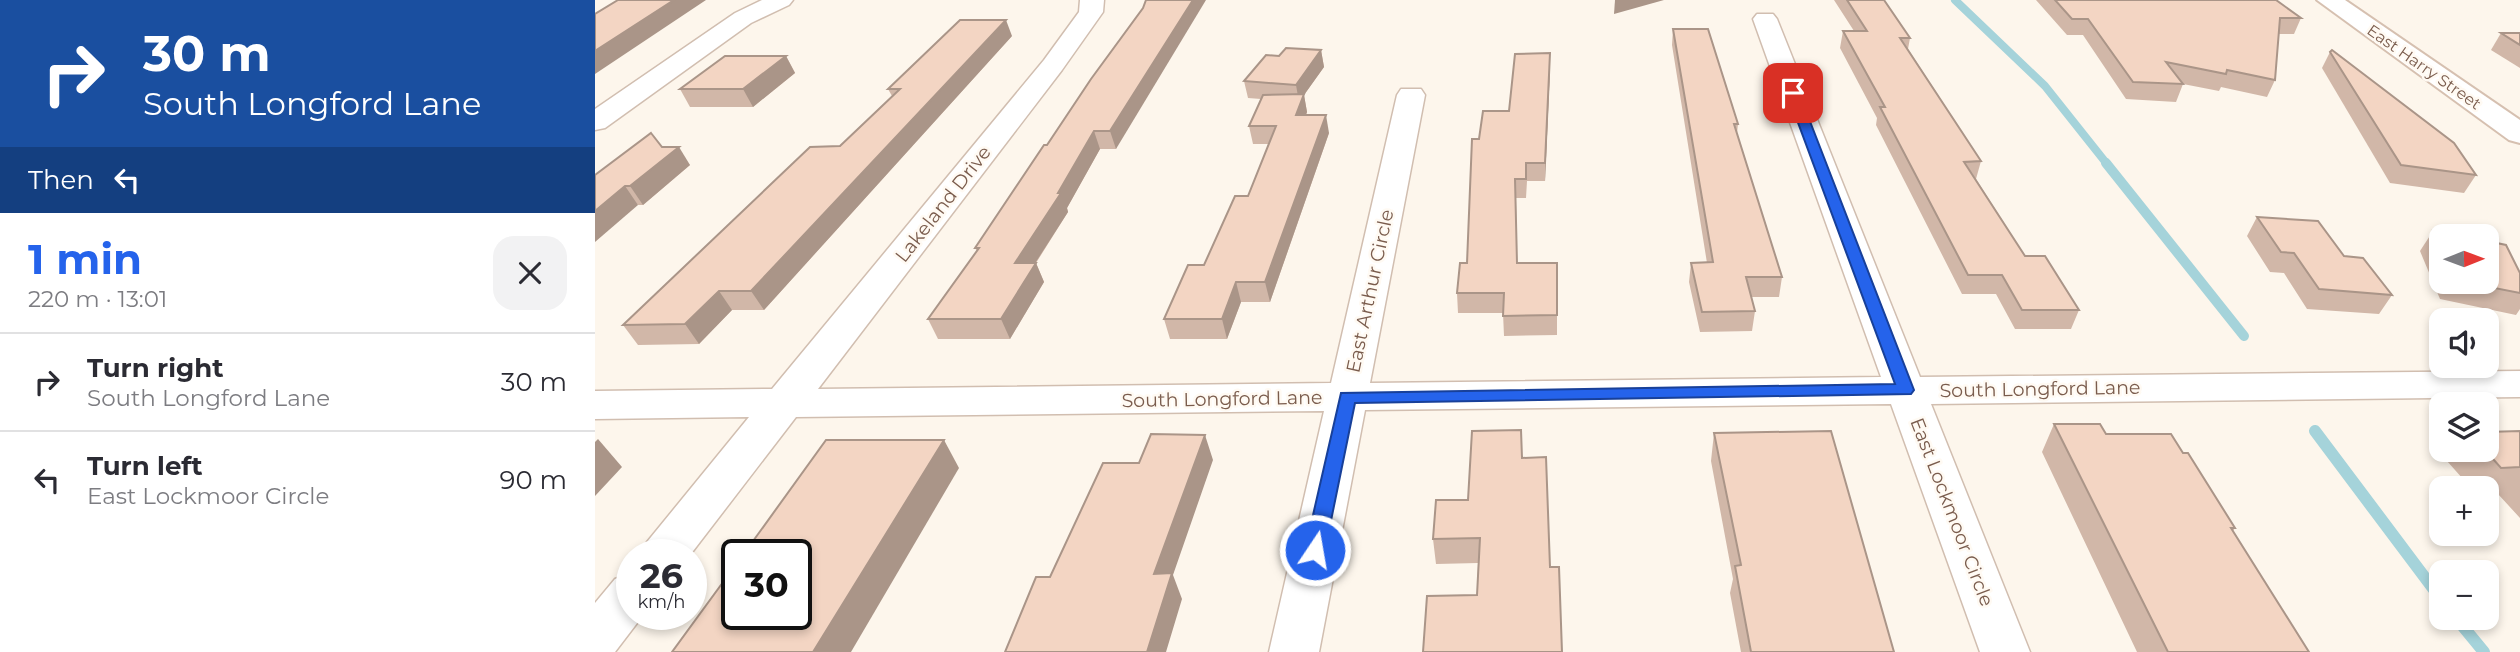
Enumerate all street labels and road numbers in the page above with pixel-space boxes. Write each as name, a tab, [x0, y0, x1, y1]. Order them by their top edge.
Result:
street label: East Harry Street	[2363, 21, 2485, 114]
street label: Lakeland Drive	[890, 141, 996, 267]
street label: East Arthur Circle	[1341, 207, 1399, 375]
street label: South Longford Lane	[1939, 376, 2141, 402]
street label: South Longford Lane	[1121, 386, 1323, 412]
street label: East Lockmoor Circle	[1905, 414, 1999, 610]

